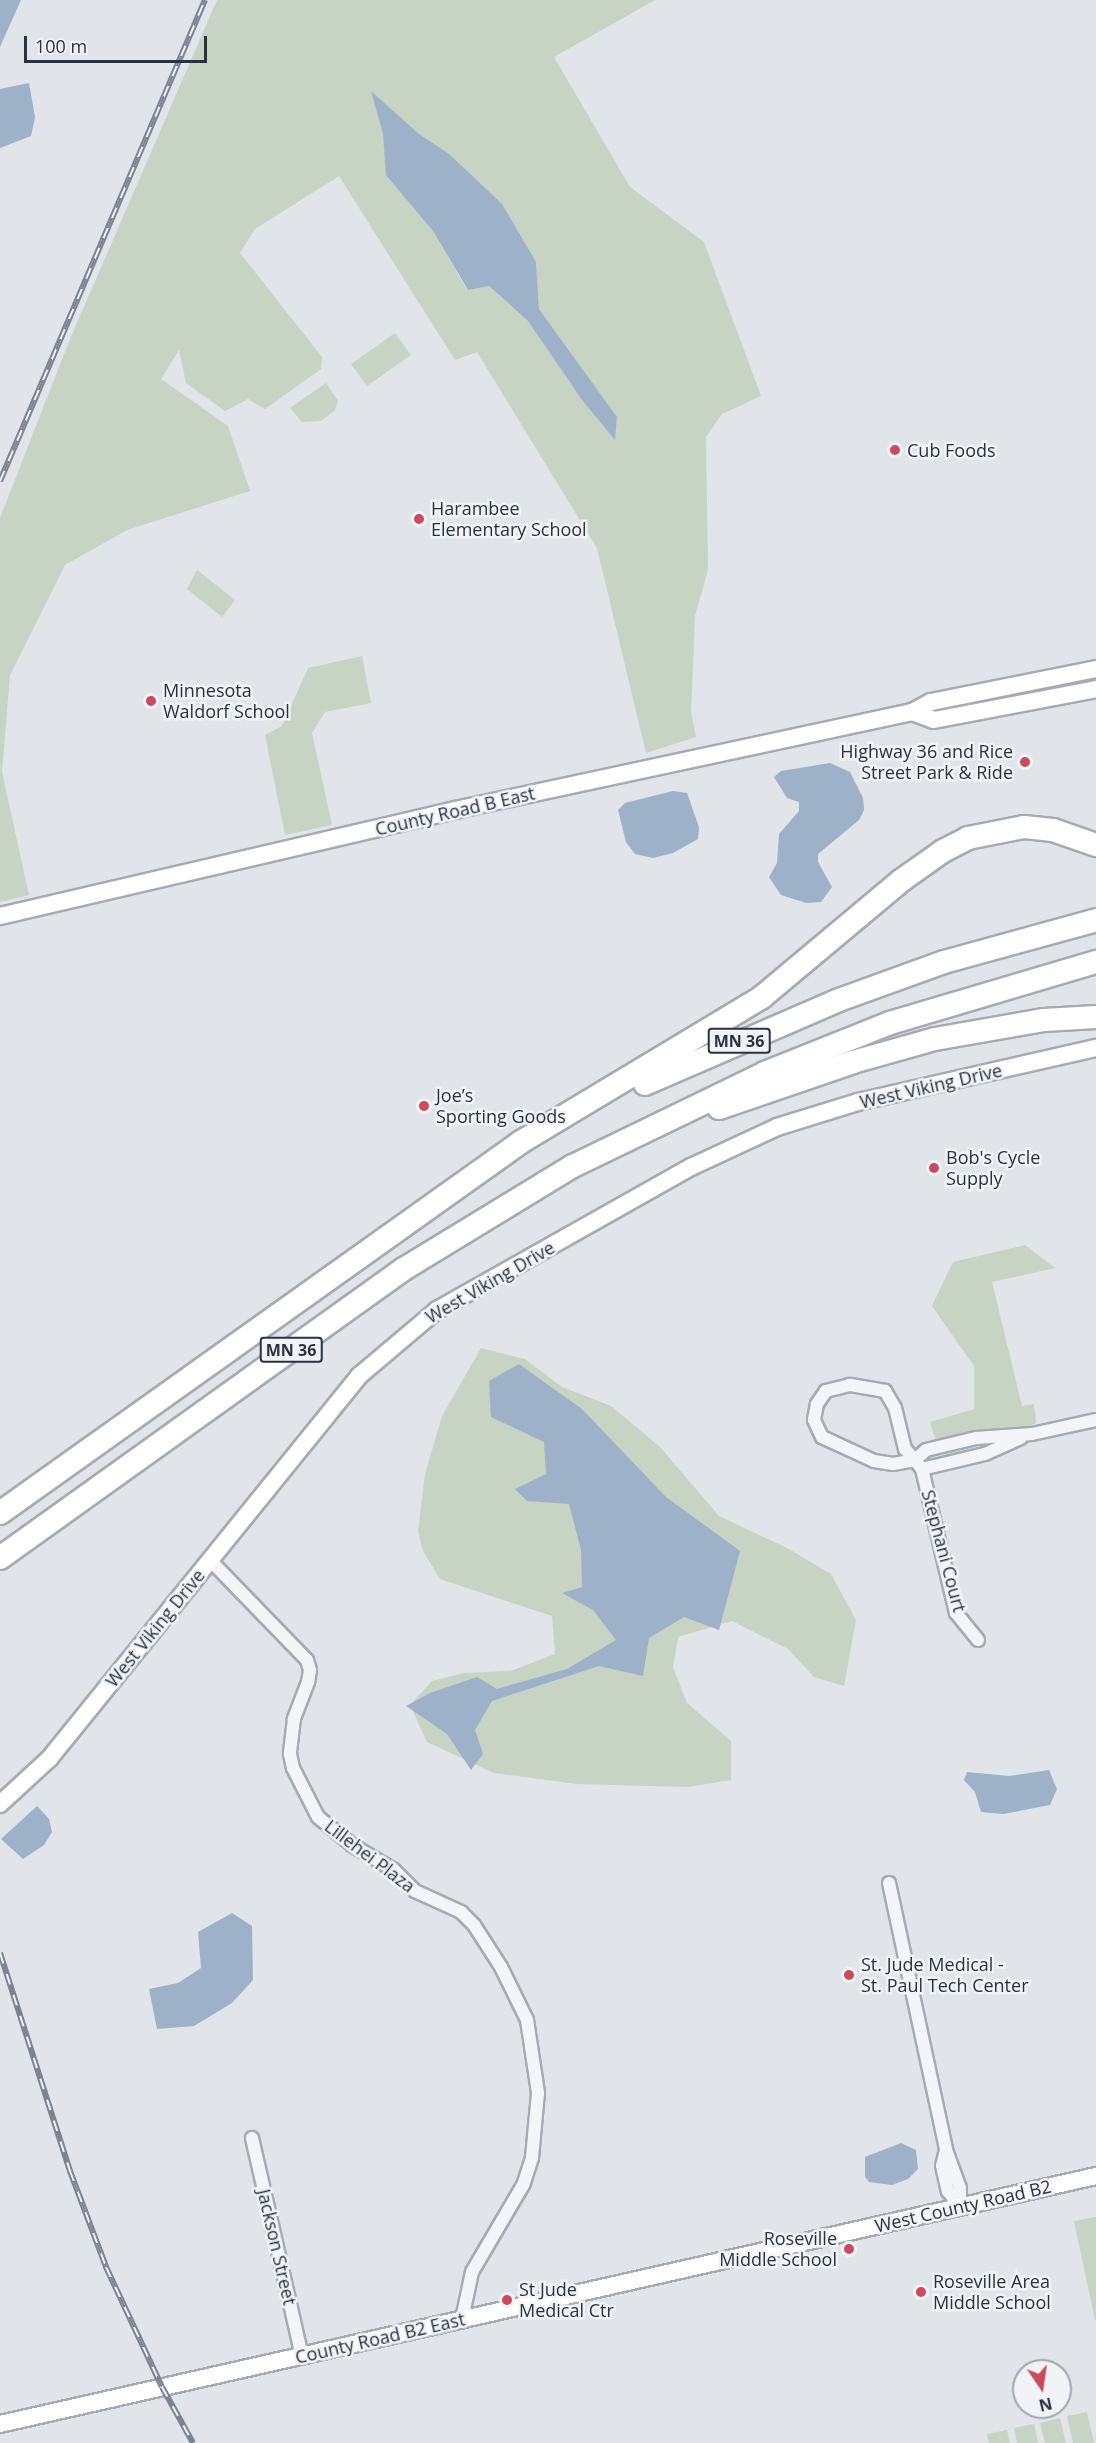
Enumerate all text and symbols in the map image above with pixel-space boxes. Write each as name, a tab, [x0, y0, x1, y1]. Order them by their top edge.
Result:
scale bar	[27, 24, 210, 62]
text: 100 m	[35, 34, 87, 58]
place label: Cub Foods	[907, 439, 996, 461]
marker: Cub Foods	[888, 443, 902, 457]
place label: Harambee Elementary School	[431, 498, 587, 540]
marker: Harambee Elementary School	[412, 512, 426, 526]
place label: Minnesota Waldorf School	[163, 680, 290, 722]
marker: Minnesota Waldorf School	[144, 694, 158, 708]
place label: Highway 36 and Rice Street Park & Ride	[840, 741, 1013, 783]
marker: Highway 36 and Rice Street Park & Ride	[1018, 755, 1032, 769]
street label: County Road B East	[373, 782, 537, 840]
road number: MN 36	[708, 1028, 771, 1054]
street label: West Viking Drive	[858, 1059, 1004, 1113]
place label: Joe’s Sporting Goods	[436, 1085, 566, 1128]
marker: Joe’s Sporting Goods	[417, 1099, 431, 1113]
place label: Bob's Cycle Supply	[946, 1147, 1040, 1190]
marker: Bob's Cycle Supply	[927, 1161, 941, 1175]
street label: West Viking Drive	[422, 1236, 558, 1328]
road number: MN 36	[260, 1337, 322, 1363]
street label: Stephani Court	[917, 1488, 971, 1614]
street label: West Viking Drive	[101, 1565, 209, 1691]
street label: Lillehei Plaza	[321, 1815, 419, 1897]
place label: St. Jude Medical - St. Paul Tech Center	[861, 1954, 1029, 1996]
marker: St. Jude Medical - St. Paul Tech Center	[842, 1968, 856, 1982]
street label: West County Road B2	[873, 2175, 1053, 2237]
street label: Jackson Street	[253, 2187, 301, 2307]
place label: Roseville Middle School	[719, 2228, 837, 2270]
marker: Roseville Middle School	[842, 2242, 856, 2256]
place label: Roseville Area Middle School	[933, 2271, 1051, 2314]
place label: St Jude Medical Ctr	[519, 2279, 614, 2322]
marker: Roseville Area Middle School	[914, 2285, 928, 2299]
marker: St Jude Medical Ctr	[500, 2293, 514, 2307]
street label: County Road B2 East	[293, 2308, 467, 2368]
north arrow	[1012, 2359, 1072, 2419]
text: N	[1037, 2392, 1054, 2417]

